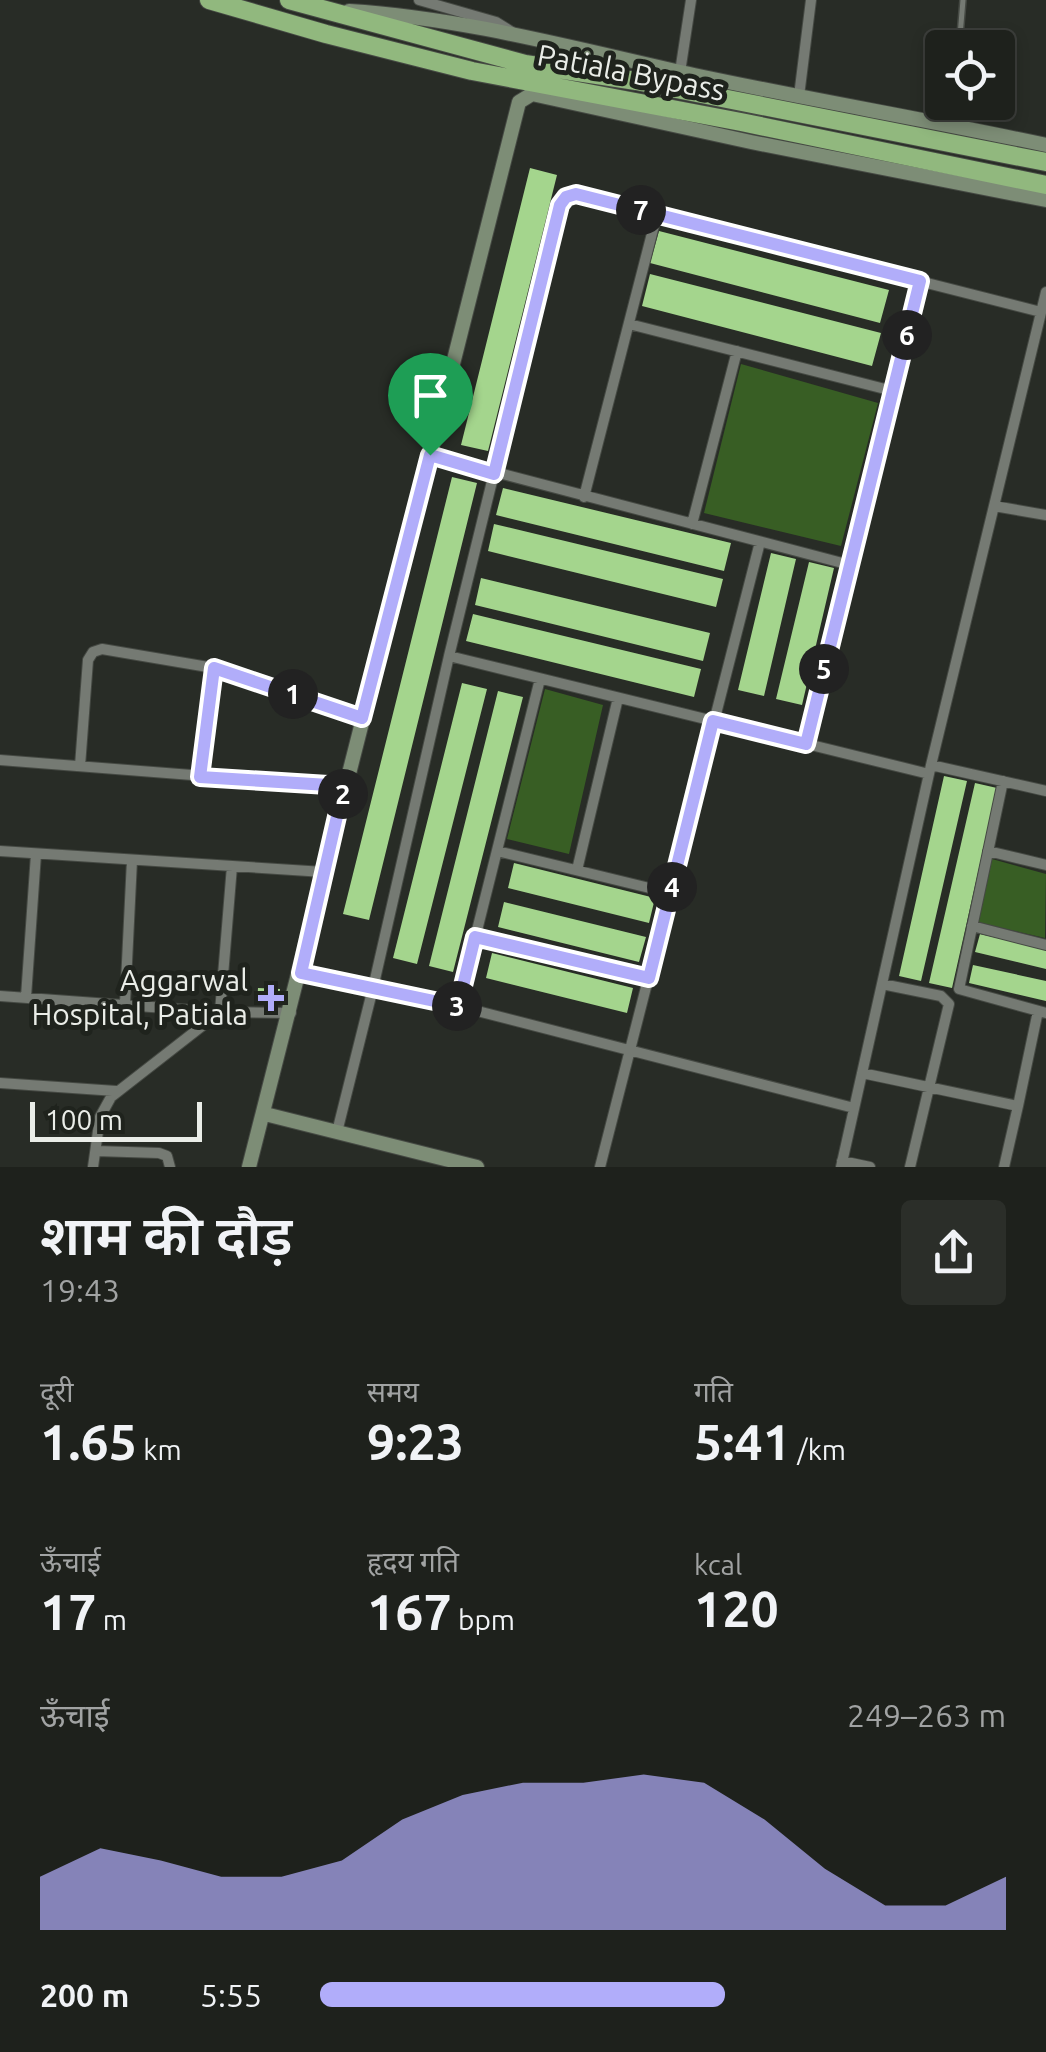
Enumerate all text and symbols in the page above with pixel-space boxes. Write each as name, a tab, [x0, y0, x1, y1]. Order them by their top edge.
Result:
map controls	[925, 30, 1015, 120]
button: locate	[925, 30, 1015, 120]
street label: Patiala Bypass	[535, 37, 728, 107]
pin: 7	[616, 185, 666, 235]
text: 7	[633, 194, 649, 225]
pin: 6	[882, 310, 932, 360]
text: 6	[899, 319, 915, 350]
pin	[388, 353, 473, 456]
icon: arrive	[403, 368, 458, 423]
pin: 5	[799, 644, 849, 694]
text: 5	[816, 653, 832, 684]
pin: 1	[268, 669, 318, 719]
text: 1	[285, 678, 301, 709]
pin: 2	[318, 769, 368, 819]
text: 2	[335, 778, 351, 809]
pin: 4	[647, 862, 697, 912]
text: 4	[664, 871, 680, 902]
place label: Aggarwal Hospital, Patiala	[31, 963, 248, 1031]
pin: 3	[432, 981, 482, 1031]
marker: Aggarwal Hospital, Patiala	[258, 985, 284, 1011]
text: 3	[449, 990, 465, 1021]
scale bar	[30, 1097, 202, 1142]
text: 100 m	[45, 1104, 123, 1135]
button: share	[901, 1200, 1006, 1305]
text: शाम की दौड़	[40, 1204, 292, 1265]
text: 19:43	[40, 1272, 120, 1308]
text: दूरी	[40, 1376, 74, 1407]
text: समय	[367, 1376, 419, 1407]
text: गति	[694, 1376, 733, 1407]
text: 1.65	[40, 1413, 137, 1469]
text: 9:23	[367, 1413, 464, 1469]
text: 5:41	[694, 1413, 791, 1469]
text: km	[137, 1434, 182, 1465]
text: /km	[791, 1434, 846, 1465]
text: ऊँचाई	[40, 1546, 101, 1577]
text: हृदय गति	[367, 1546, 459, 1577]
text: kcal	[694, 1549, 742, 1580]
text: 120	[694, 1580, 779, 1636]
text: 17	[40, 1583, 96, 1639]
text: 167	[367, 1583, 452, 1639]
text: m	[96, 1604, 127, 1635]
text: bpm	[452, 1604, 515, 1635]
text: ऊँचाई	[40, 1697, 109, 1733]
text: 249–263 m	[847, 1697, 1006, 1733]
text: 200 m	[40, 1977, 129, 2013]
text: 5:55	[200, 1977, 262, 2013]

